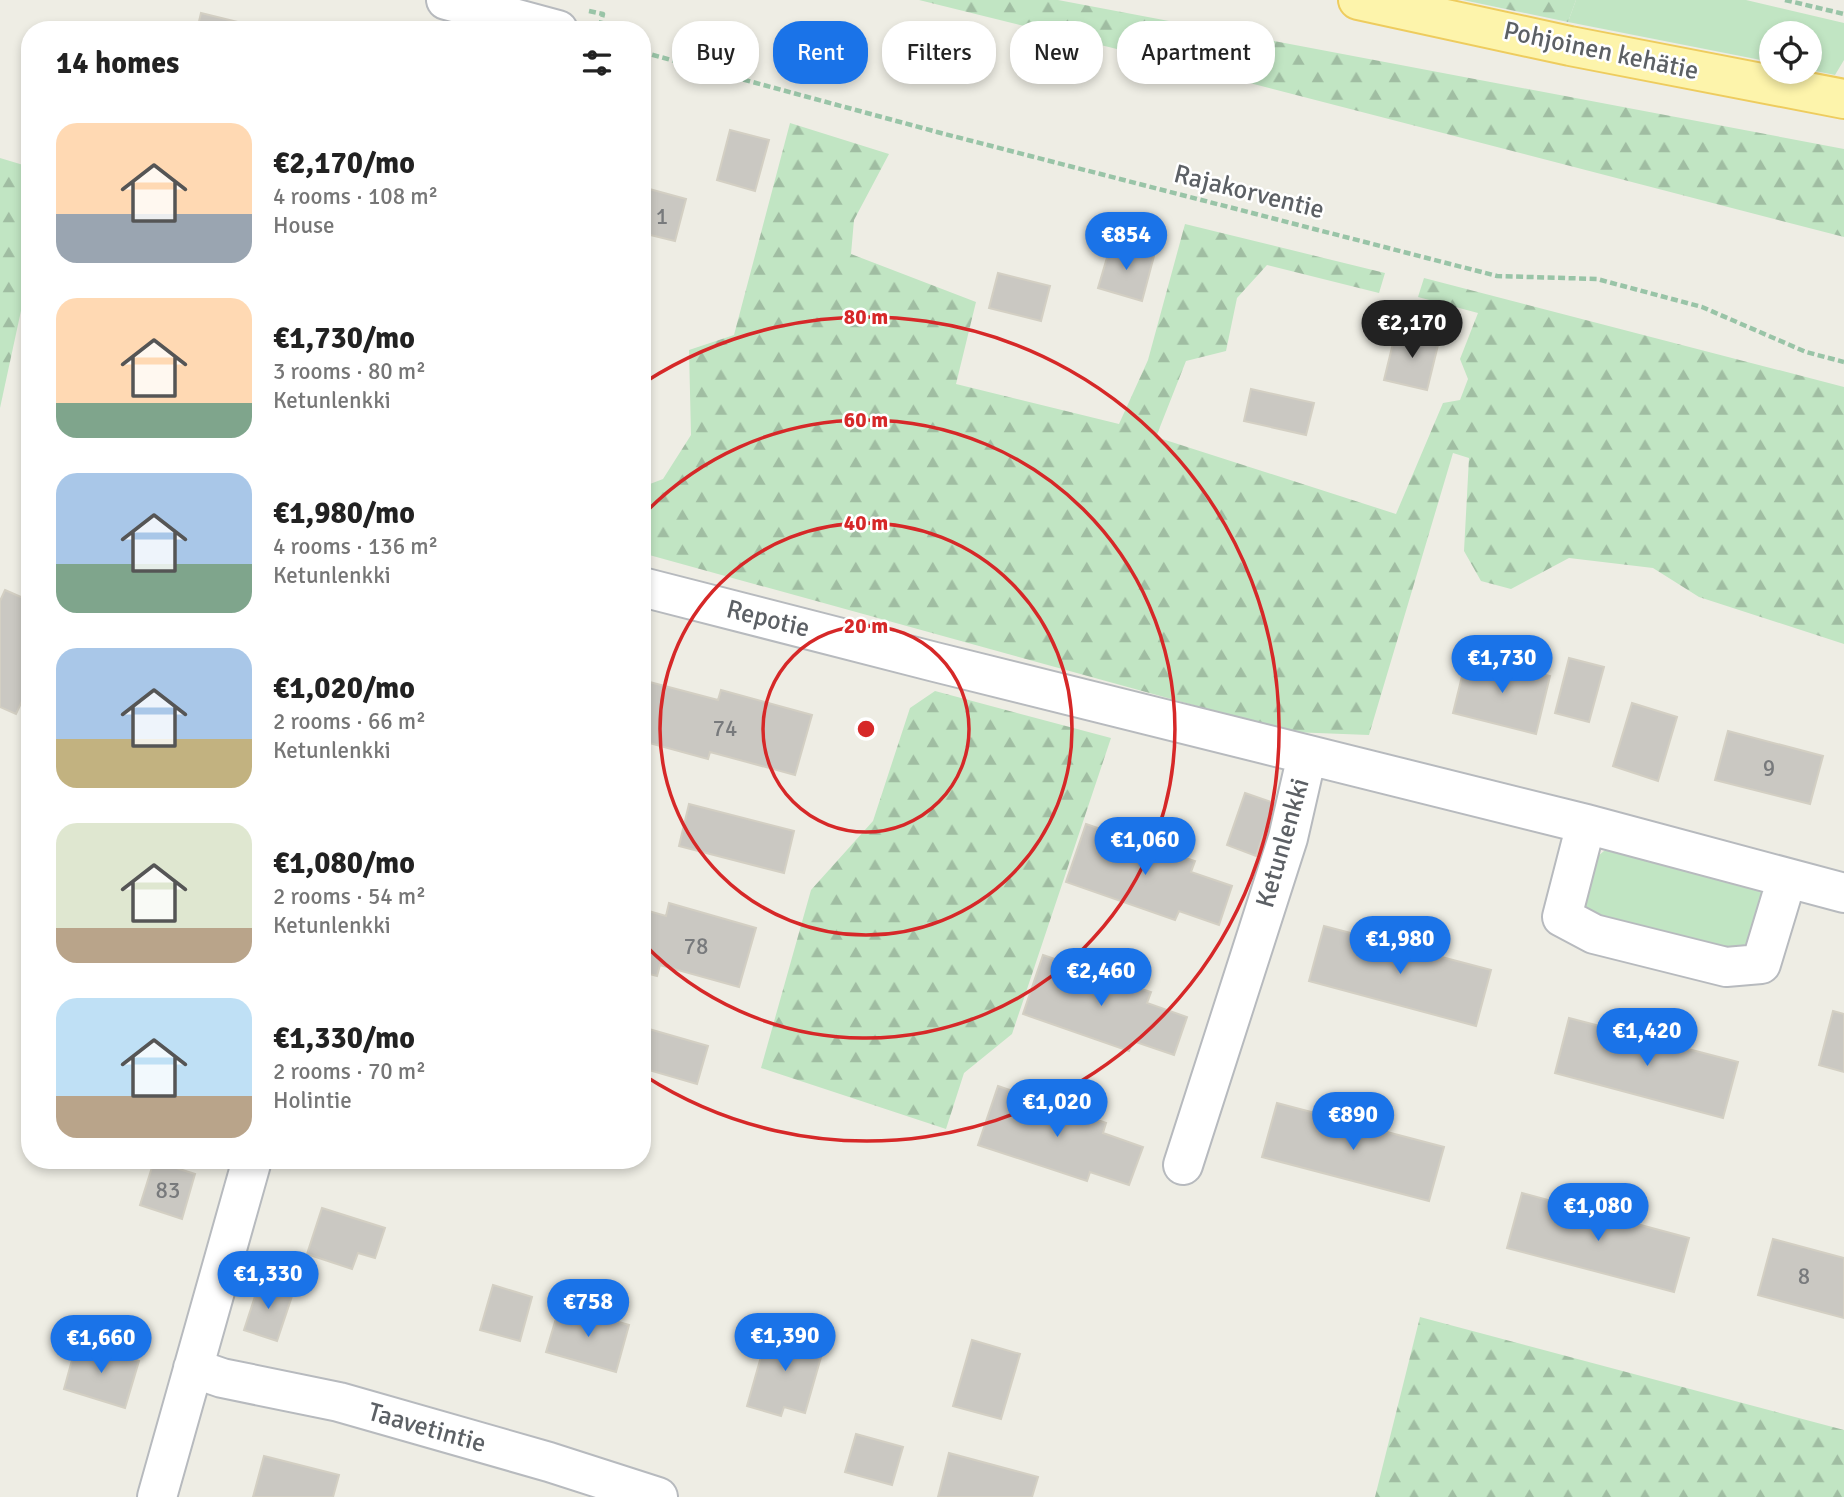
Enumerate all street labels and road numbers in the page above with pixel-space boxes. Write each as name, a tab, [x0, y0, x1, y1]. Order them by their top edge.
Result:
street label: Pohjoinen kehätie	[1501, 15, 1701, 87]
street label: Rajakorventie	[1171, 158, 1327, 226]
street label: Repotie	[723, 593, 813, 645]
street label: Ketunlenkki	[1249, 775, 1317, 911]
street label: Taavetintie	[364, 1396, 490, 1460]

